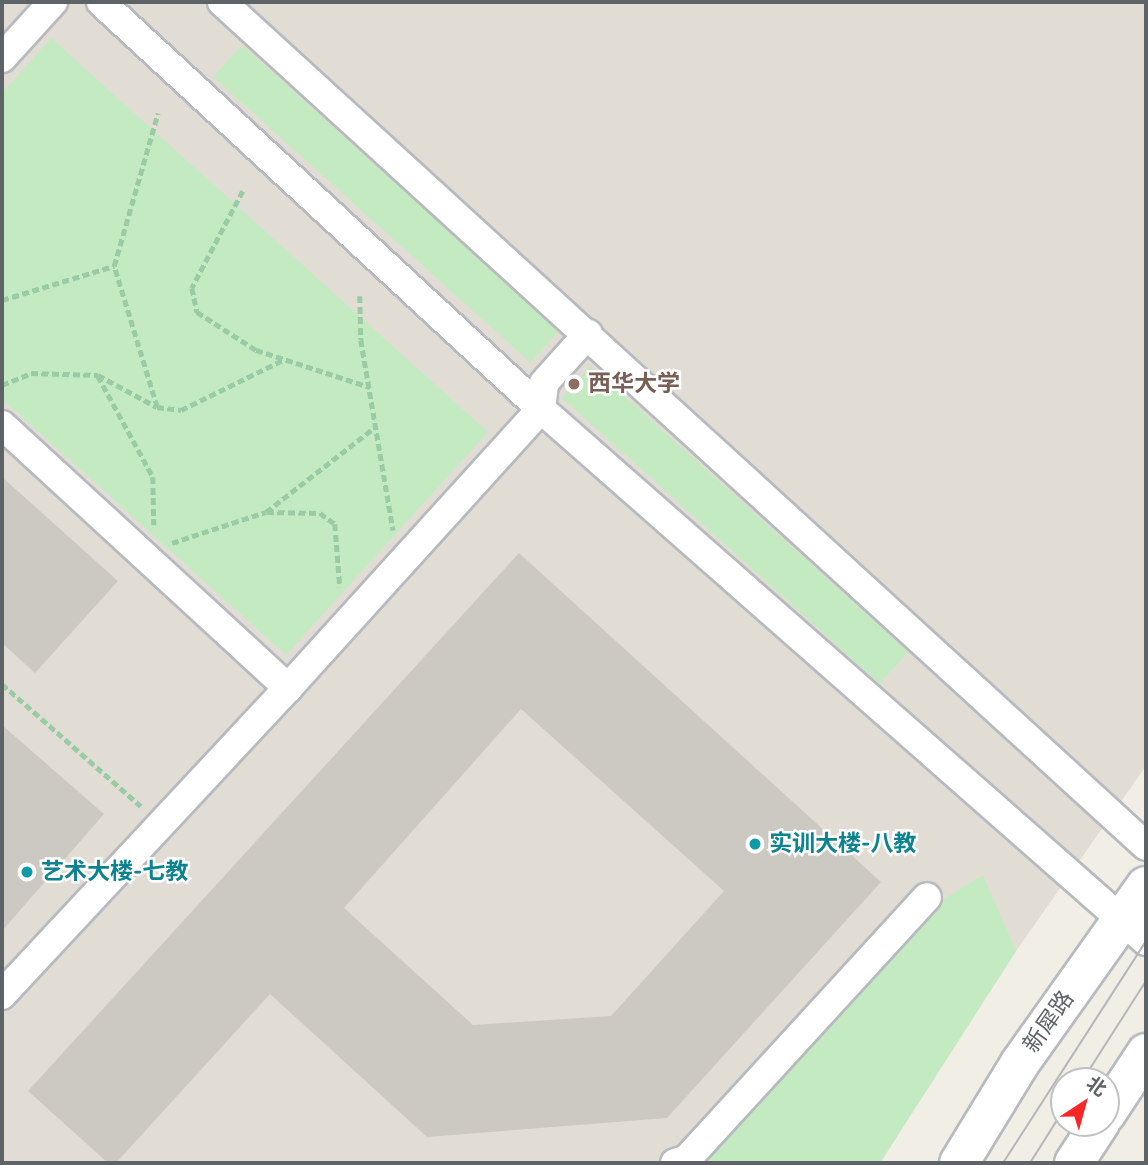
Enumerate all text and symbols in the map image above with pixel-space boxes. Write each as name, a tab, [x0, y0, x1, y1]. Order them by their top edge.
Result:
place label: 西华大学	[588, 370, 680, 398]
marker: 西华大学	[566, 376, 582, 392]
place label: 实训大楼-八教	[769, 830, 916, 858]
marker: 实训大楼-八教	[747, 836, 763, 852]
place label: 艺术大楼-七教	[41, 858, 188, 886]
marker: 艺术大楼-七教	[19, 864, 35, 880]
street label: 新犀路	[1018, 986, 1080, 1058]
north arrow	[1050, 1067, 1120, 1137]
text: 北	[1082, 1072, 1110, 1101]

